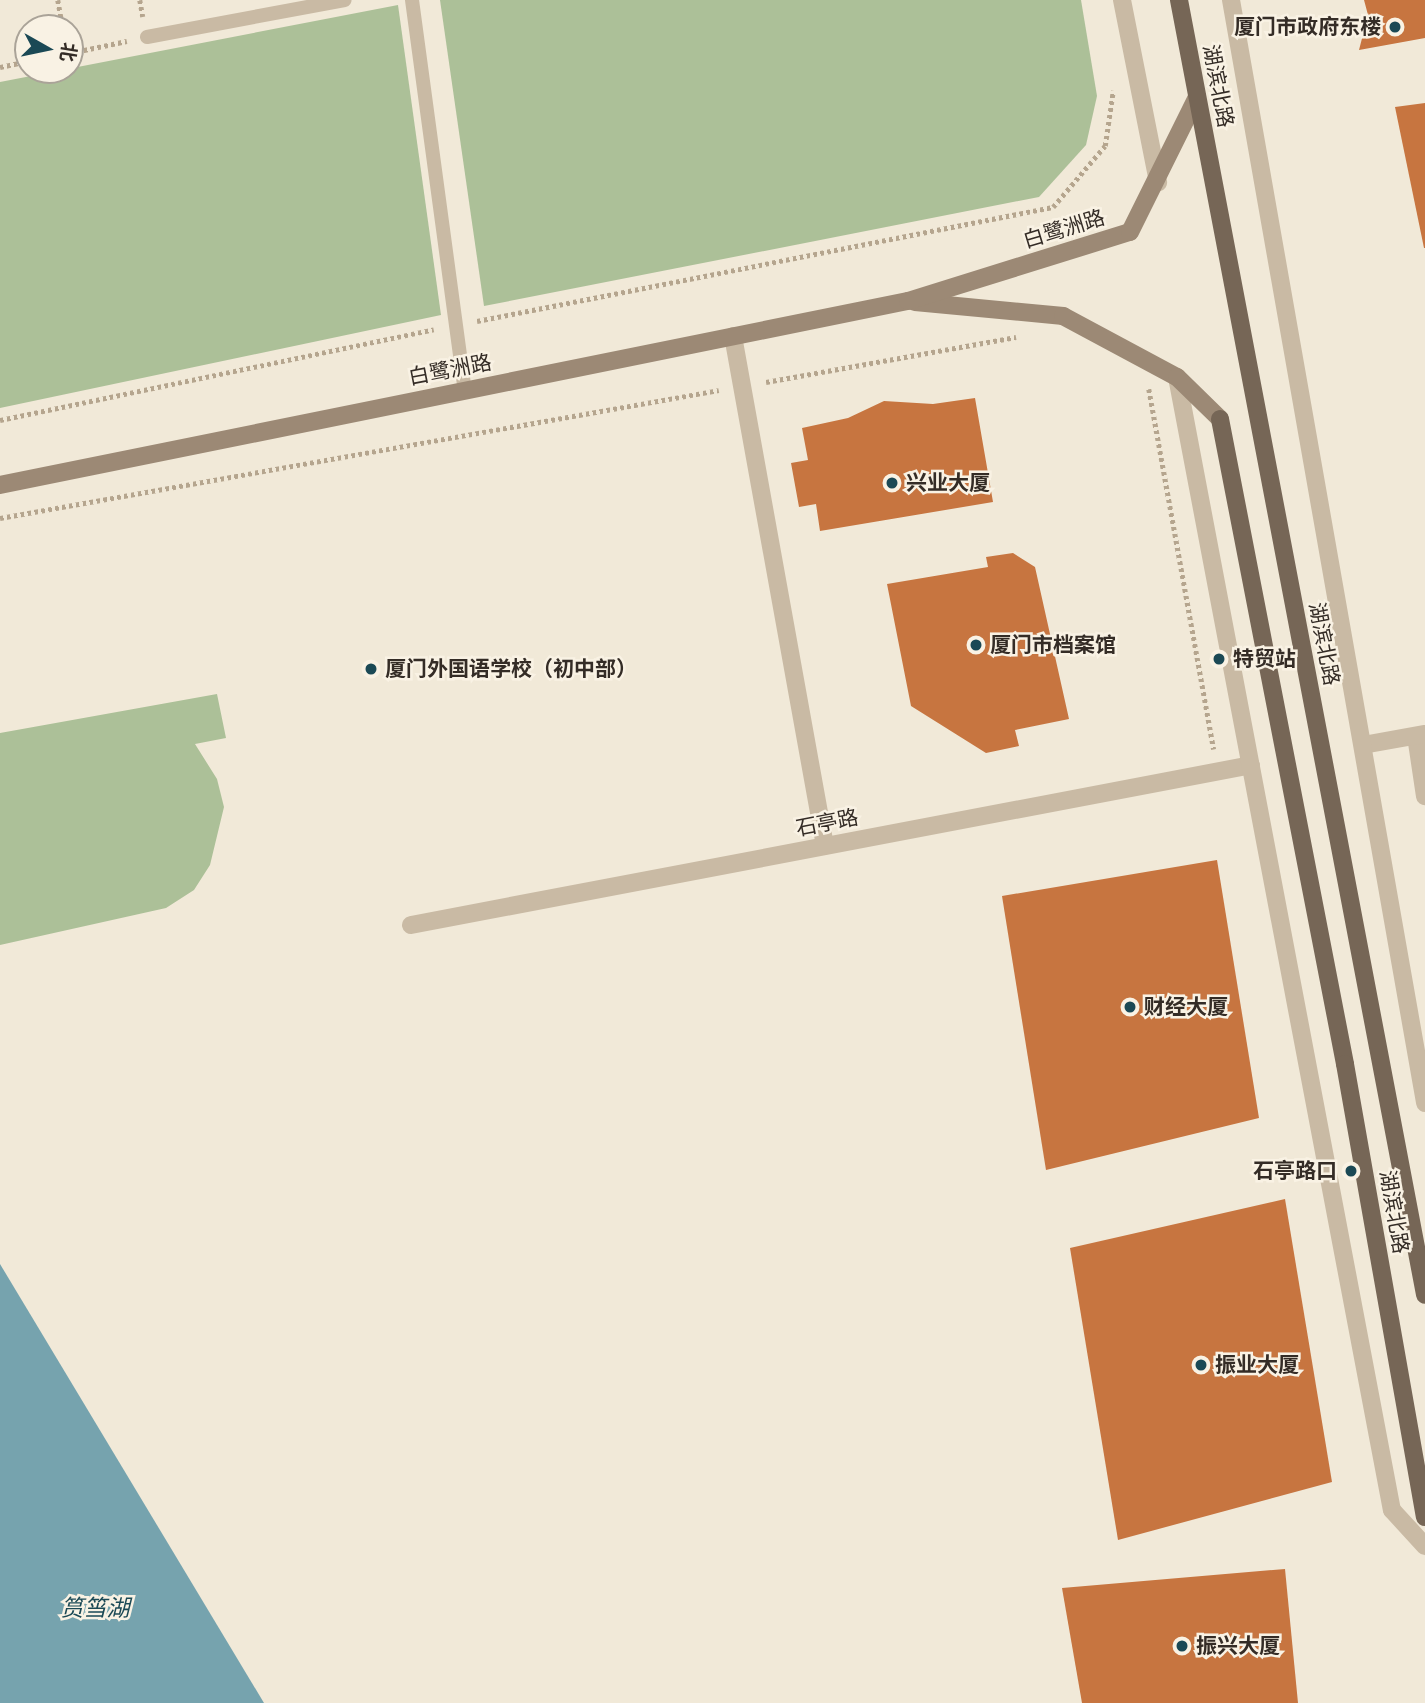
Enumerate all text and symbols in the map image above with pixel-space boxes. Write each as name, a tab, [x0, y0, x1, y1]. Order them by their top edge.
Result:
north arrow	[14, 14, 84, 84]
place label: 厦门市政府东楼	[1234, 14, 1381, 40]
marker: 厦门市政府东楼	[1387, 19, 1403, 35]
text: 北	[56, 41, 80, 63]
street label: 湖滨北路	[1198, 42, 1238, 130]
street label: 白鹭洲路	[1020, 205, 1108, 253]
street label: 白鹭洲路	[406, 350, 494, 390]
place label: 兴业大厦	[906, 470, 990, 496]
marker: 兴业大厦	[884, 475, 900, 491]
street label: 湖滨北路	[1304, 600, 1344, 688]
place label: 厦门市档案馆	[990, 632, 1116, 658]
marker: 厦门市档案馆	[968, 637, 984, 653]
place label: 特贸站	[1233, 646, 1296, 672]
marker: 特贸站	[1211, 651, 1227, 667]
place label: 厦门外国语学校（初中部）	[385, 656, 637, 682]
marker: 厦门外国语学校（初中部）	[363, 661, 379, 677]
street label: 石亭路	[794, 805, 860, 841]
place label: 财经大厦	[1144, 994, 1228, 1020]
marker: 财经大厦	[1122, 999, 1138, 1015]
place label: 石亭路口	[1253, 1158, 1337, 1184]
marker: 石亭路口	[1343, 1163, 1359, 1179]
street label: 湖滨北路	[1374, 1168, 1414, 1256]
place label: 振业大厦	[1215, 1352, 1299, 1378]
marker: 振业大厦	[1193, 1357, 1209, 1373]
water label: 筼筜湖	[61, 1594, 129, 1622]
place label: 振兴大厦	[1196, 1633, 1280, 1659]
marker: 振兴大厦	[1174, 1638, 1190, 1654]

